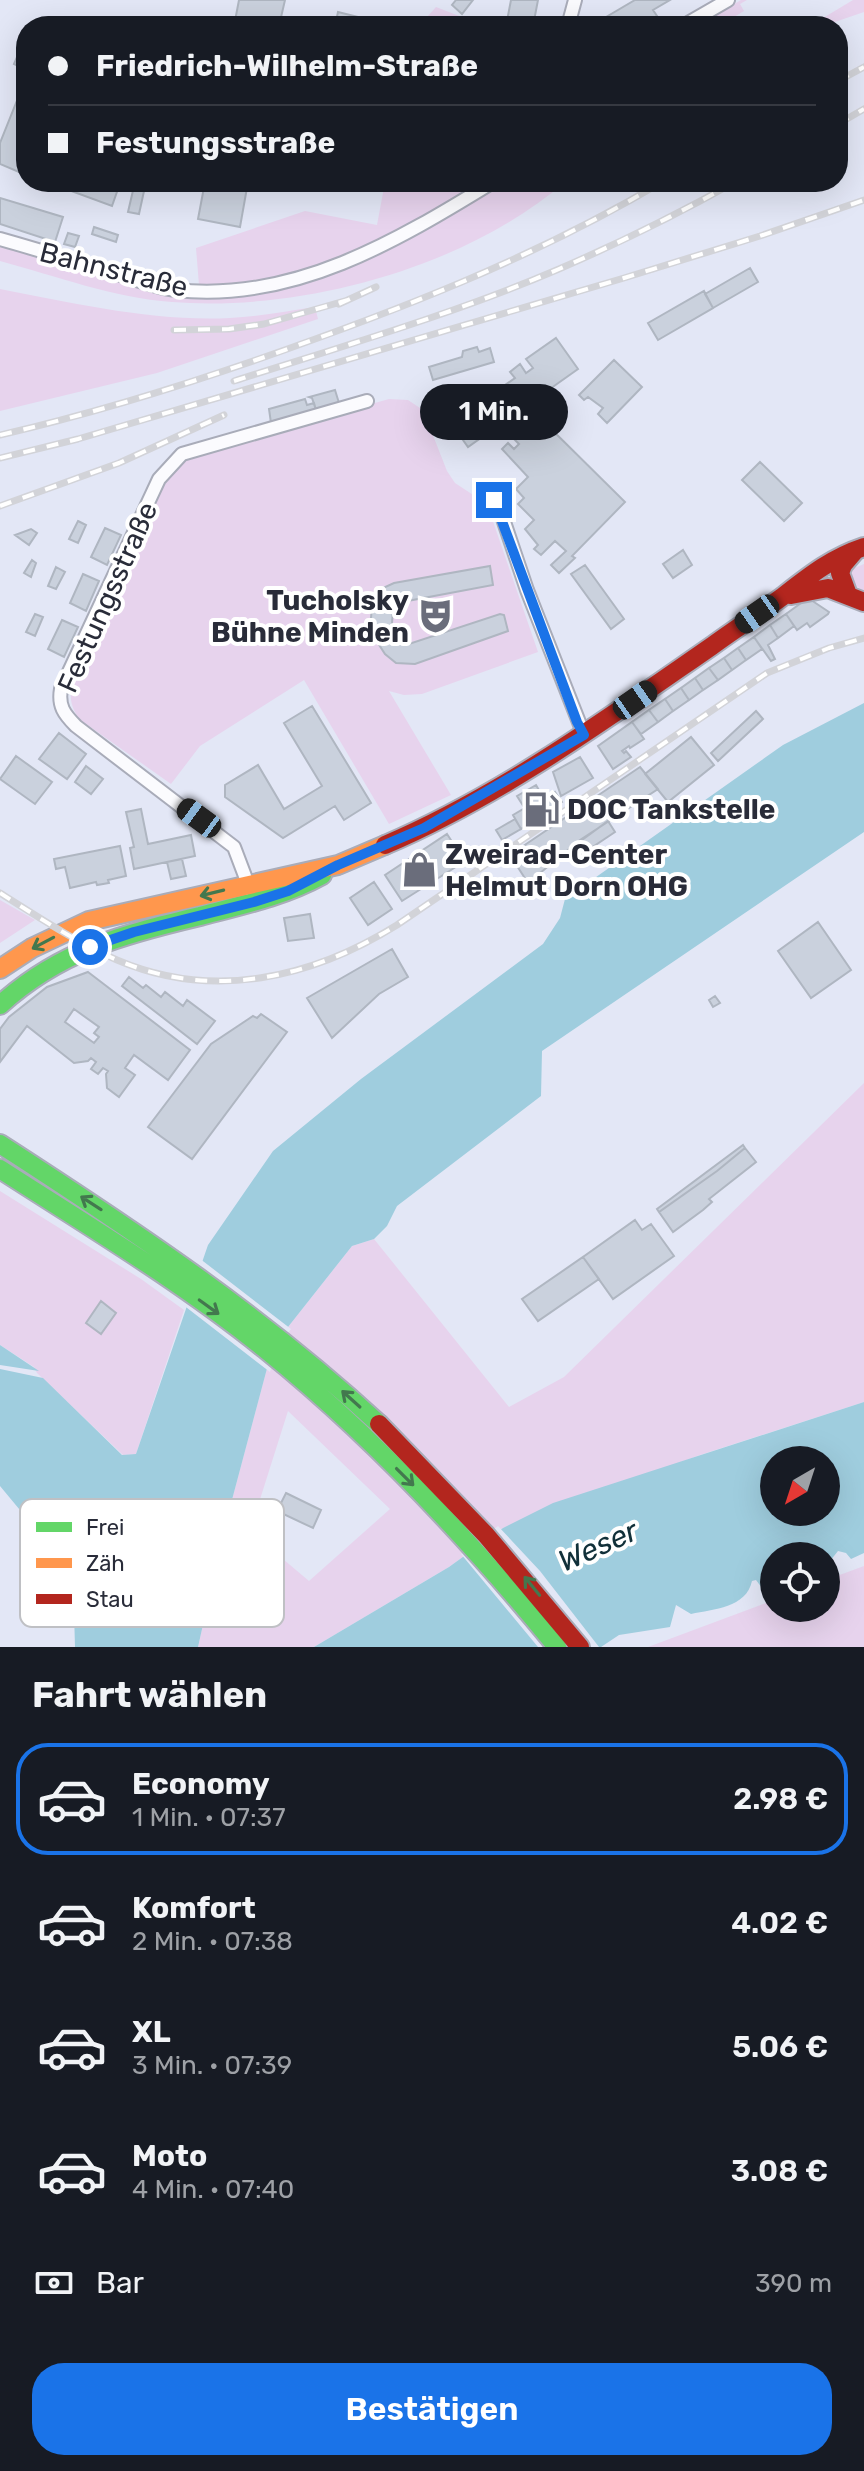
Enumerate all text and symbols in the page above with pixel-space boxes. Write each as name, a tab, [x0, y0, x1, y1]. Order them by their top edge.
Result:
text: Friedrich-Wilhelm-Straße	[96, 48, 478, 84]
text: Festungsstraße	[96, 125, 335, 161]
street label: Bahnstraße	[36, 235, 191, 304]
callout: 1 Min.	[420, 384, 568, 440]
text: 1 Min.	[459, 396, 529, 427]
route end	[476, 482, 512, 518]
street label: Festungsstraße	[51, 497, 164, 698]
place label: Tucholsky Bühne Minden	[211, 584, 409, 649]
car	[730, 590, 784, 638]
theatre icon: Tucholsky Bühne Minden	[416, 597, 454, 635]
car	[608, 676, 662, 724]
fuel station icon: DOC Tankstelle	[522, 790, 560, 828]
place label: DOC Tankstelle	[567, 793, 776, 826]
car	[173, 794, 225, 842]
place label: Zweirad-Center Helmut Dorn OHG	[445, 838, 688, 903]
shop icon: Zweirad-Center Helmut Dorn OHG	[400, 851, 438, 889]
one-way arrow	[200, 886, 225, 901]
route start	[72, 929, 108, 965]
one-way arrow	[32, 935, 55, 951]
one-way arrow	[81, 1195, 103, 1211]
one-way arrow	[198, 1299, 220, 1315]
one-way arrow	[342, 1390, 362, 1408]
north arrow	[760, 1446, 840, 1526]
map controls	[760, 1446, 840, 1622]
one-way arrow	[396, 1467, 415, 1487]
legend	[20, 1499, 284, 1627]
water label: Weser	[553, 1512, 645, 1579]
text: Frei	[86, 1514, 124, 1541]
button: locate	[760, 1542, 840, 1622]
text: Zäh	[86, 1550, 125, 1577]
one-way arrow	[523, 1576, 540, 1597]
text: Stau	[86, 1586, 134, 1613]
text: Fahrt wählen	[32, 1673, 267, 1716]
icon: car	[36, 1763, 108, 1835]
text: Economy	[132, 1766, 270, 1802]
text: 2.98 €	[733, 1781, 828, 1817]
text: 1 Min. · 07:37	[132, 1802, 286, 1833]
icon: car	[36, 1887, 108, 1959]
text: Komfort	[132, 1890, 256, 1926]
text: 4.02 €	[731, 1905, 828, 1941]
text: 2 Min. · 07:38	[132, 1926, 293, 1957]
icon: car	[36, 2011, 108, 2083]
text: XL	[132, 2014, 171, 2050]
text: 5.06 €	[732, 2029, 828, 2065]
text: 3 Min. · 07:39	[132, 2050, 292, 2081]
icon: car	[36, 2135, 108, 2207]
text: Moto	[132, 2138, 207, 2174]
text: 3.08 €	[731, 2153, 828, 2189]
text: 4 Min. · 07:40	[132, 2174, 294, 2205]
icon: cash	[32, 2261, 76, 2305]
text: Bar	[96, 2265, 144, 2301]
text: 390 m	[755, 2268, 832, 2299]
button: Bestätigen	[32, 2363, 832, 2455]

